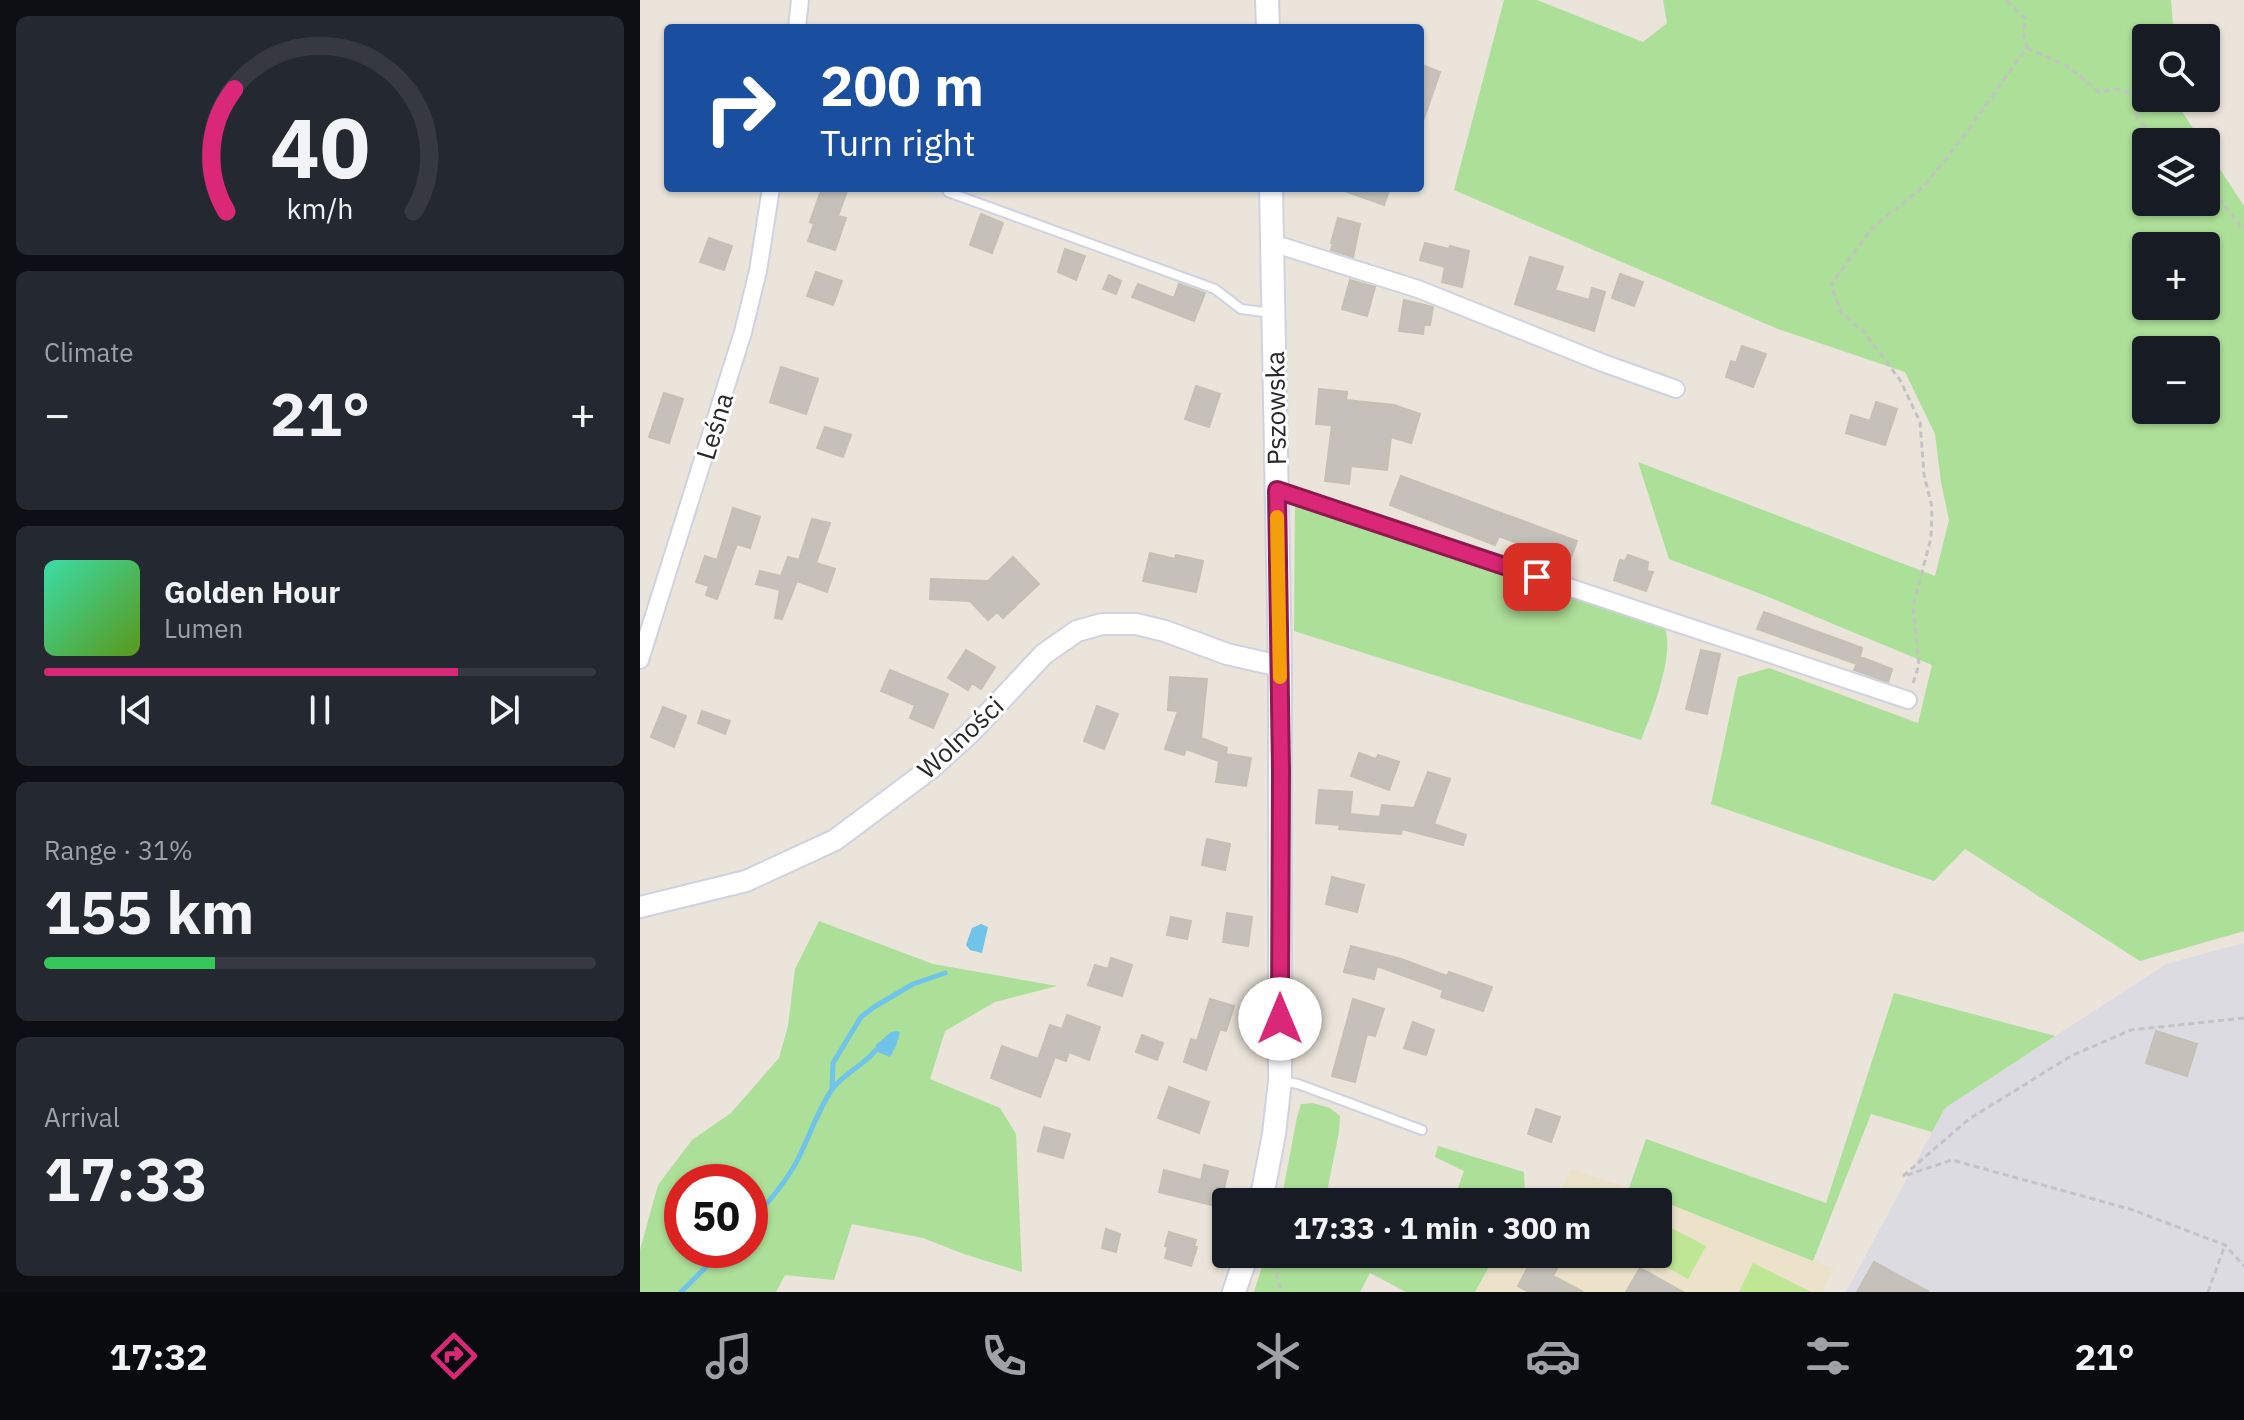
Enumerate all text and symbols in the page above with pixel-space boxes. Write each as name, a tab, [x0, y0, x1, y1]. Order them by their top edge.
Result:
map controls	[2132, 24, 2220, 424]
button: search	[2132, 24, 2220, 112]
text: 200 m	[820, 49, 984, 121]
icon: right	[688, 56, 792, 160]
text: 40	[270, 92, 370, 200]
text: Turn right	[820, 119, 976, 166]
button: layers	[2132, 128, 2220, 216]
text: km/h	[286, 190, 354, 227]
button: +	[2132, 232, 2220, 320]
text: Climate	[44, 335, 134, 369]
button: −	[2132, 336, 2220, 424]
street label: Pszowska	[1257, 351, 1293, 465]
text: 21°	[270, 374, 370, 453]
text: −	[44, 385, 70, 442]
text: +	[570, 385, 596, 442]
street label: Leśna	[688, 388, 740, 464]
pin	[1503, 543, 1571, 611]
icon: arrive	[1515, 555, 1559, 599]
text: Golden Hour	[164, 572, 340, 611]
text: Lumen	[164, 611, 243, 645]
icon: previous	[114, 688, 158, 732]
icon: pause	[298, 688, 342, 732]
icon: next	[482, 688, 526, 732]
street label: Wolności	[910, 688, 1010, 786]
text: Range · 31%	[44, 833, 193, 867]
text: 155 km	[44, 872, 254, 951]
position arrow	[1238, 977, 1322, 1061]
text: Arrival	[44, 1100, 120, 1134]
text: 17:33	[44, 1139, 208, 1218]
speed limit sign: 50	[664, 1164, 768, 1268]
text: 17:33 · 1 min · 300 m	[1293, 1208, 1591, 1247]
icon: directions	[426, 1328, 482, 1384]
icon: music	[701, 1328, 757, 1384]
icon: phone	[976, 1328, 1032, 1384]
icon: climate	[1250, 1328, 1306, 1384]
icon: car	[1525, 1328, 1581, 1384]
icon: filters	[1800, 1328, 1856, 1384]
text: 17:32	[109, 1333, 208, 1380]
text: 21°	[2074, 1333, 2135, 1380]

